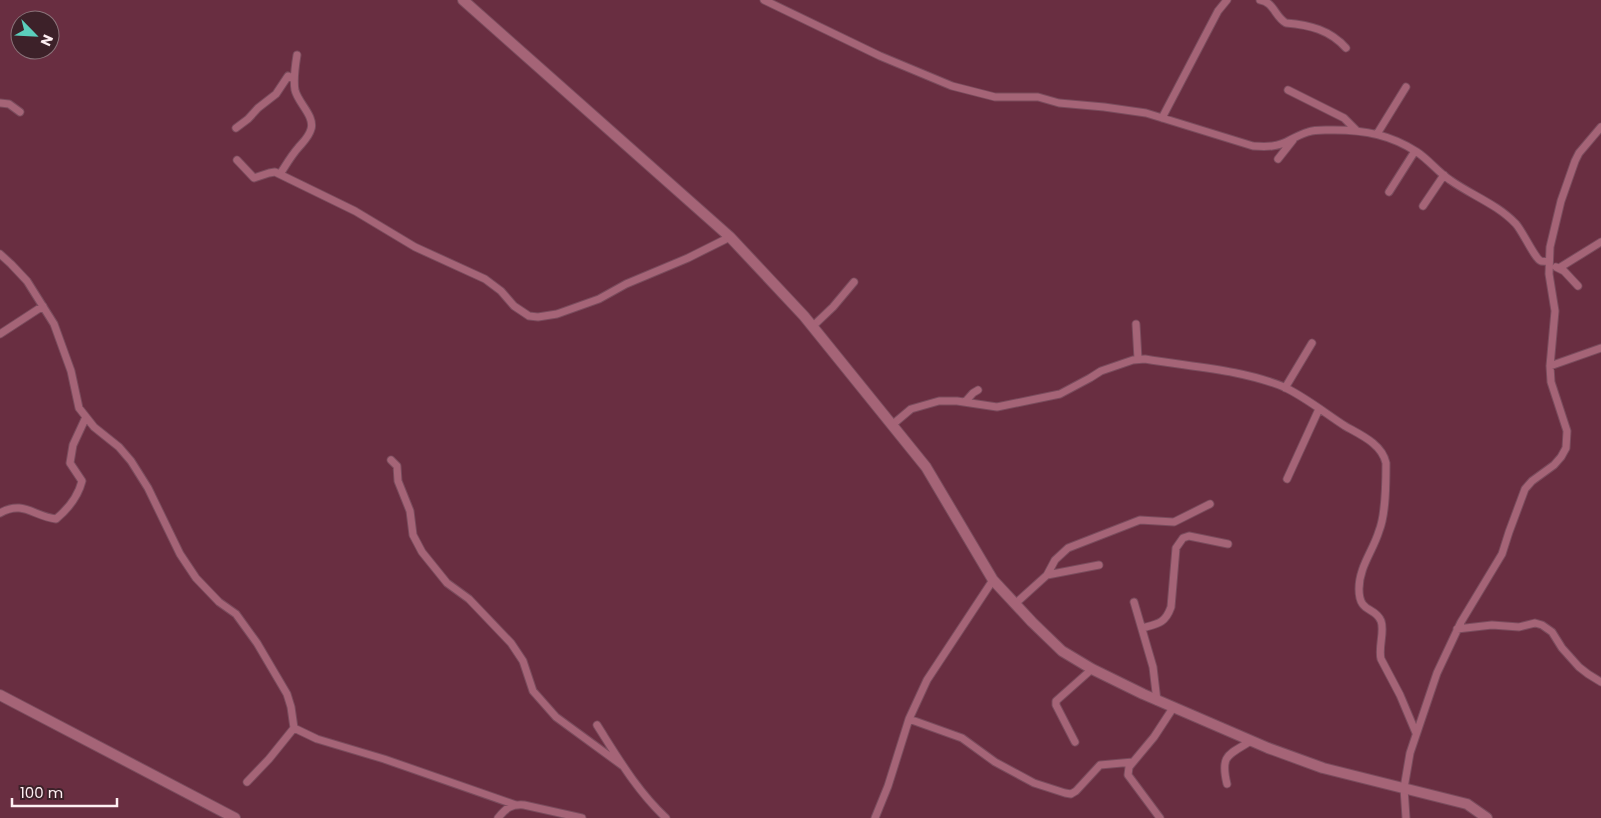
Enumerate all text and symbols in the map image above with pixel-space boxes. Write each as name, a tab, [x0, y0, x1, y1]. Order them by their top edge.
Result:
north arrow	[10, 10, 60, 60]
text: N	[36, 31, 58, 49]
scale bar	[12, 776, 118, 808]
text: 100 m	[20, 782, 63, 803]

